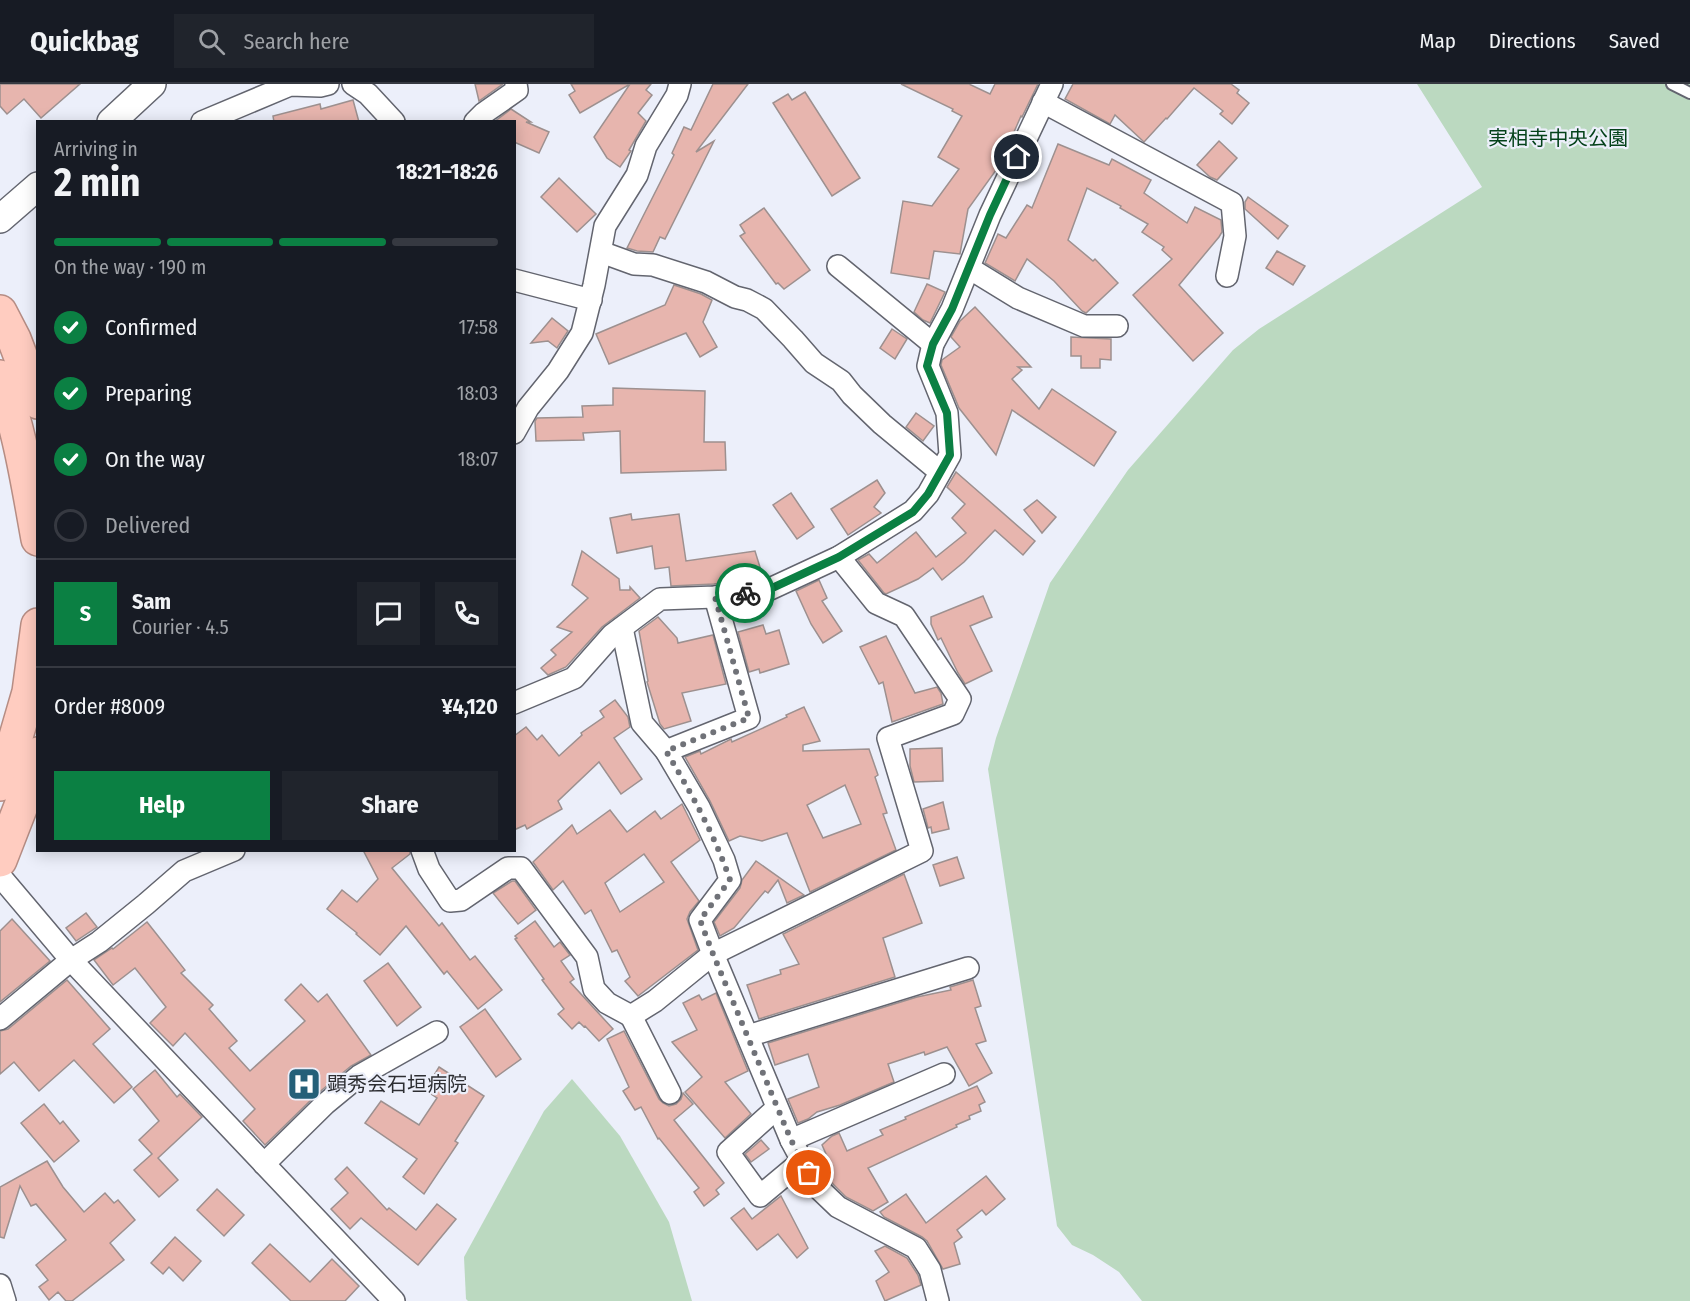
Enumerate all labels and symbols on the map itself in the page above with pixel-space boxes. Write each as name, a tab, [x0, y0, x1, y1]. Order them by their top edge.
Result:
park label: 実相寺中央公園	[1488, 126, 1628, 150]
pin	[991, 131, 1042, 182]
courier	[715, 563, 775, 623]
hospital icon: 顕秀会石垣病院	[286, 1066, 322, 1102]
place label: 顕秀会石垣病院	[327, 1072, 467, 1096]
pin	[783, 1147, 834, 1198]

